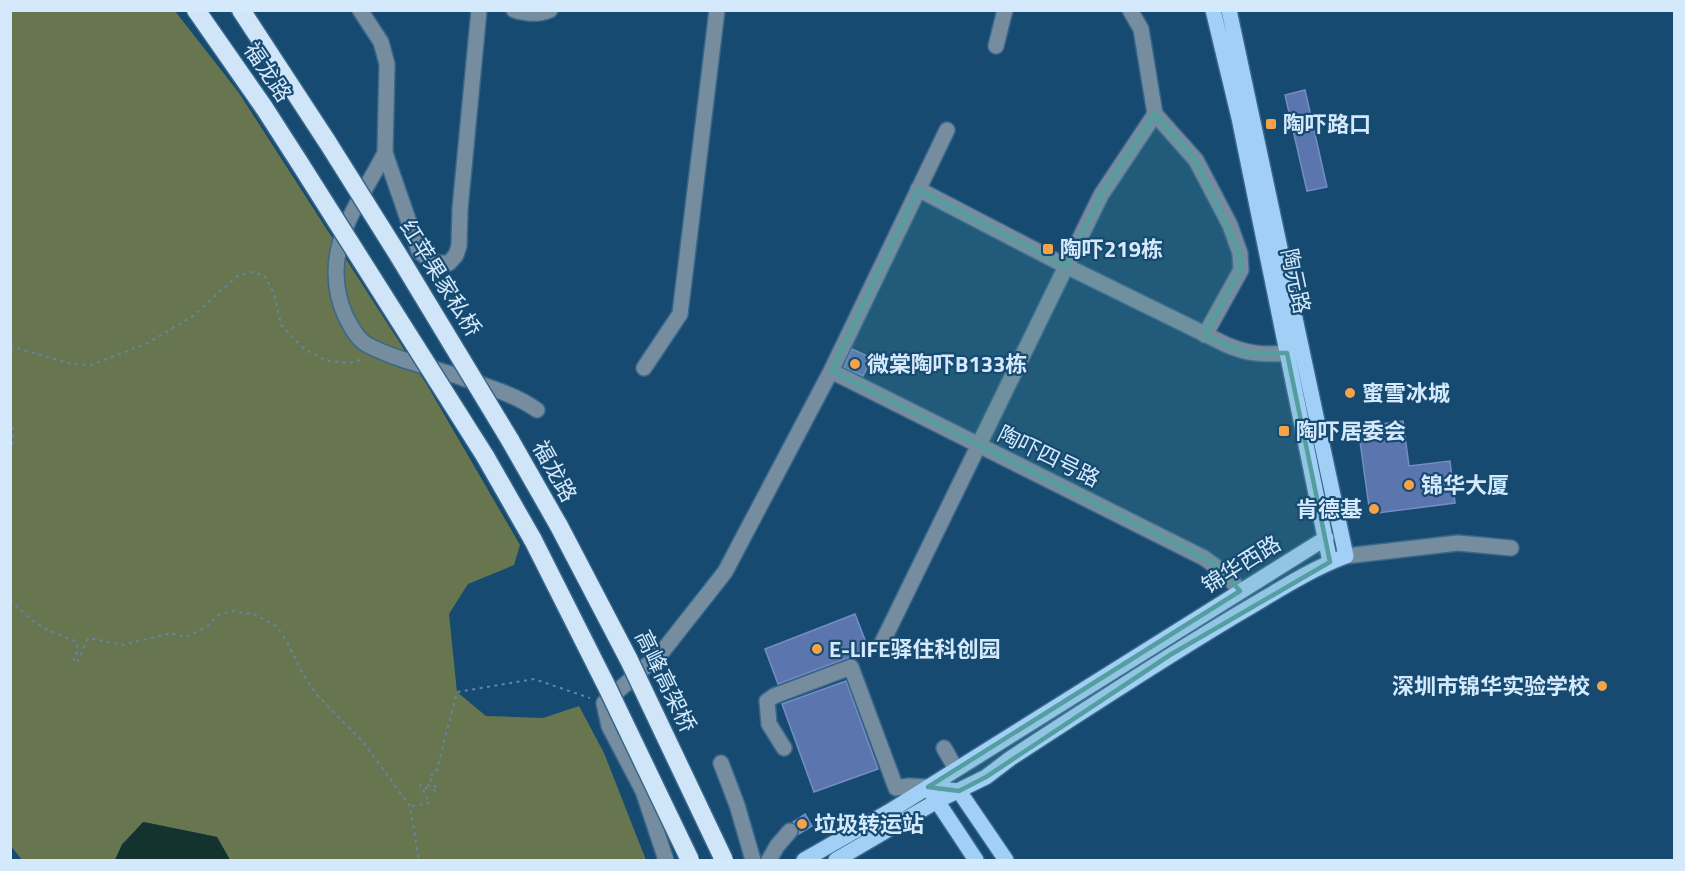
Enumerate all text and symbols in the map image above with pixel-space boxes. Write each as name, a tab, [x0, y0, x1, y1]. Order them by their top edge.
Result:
street label: 福龙路	[235, 35, 301, 109]
place label: 陶吓路口	[1283, 107, 1371, 141]
marker: 陶吓路口	[1264, 117, 1278, 131]
street label: 红苹果家私桥	[392, 213, 490, 343]
place label: 陶吓219栋	[1060, 232, 1163, 266]
marker: 陶吓219栋	[1041, 242, 1055, 256]
street label: 陶元路	[1273, 245, 1319, 317]
place label: 微棠陶吓B133栋	[867, 347, 1027, 381]
marker: 微棠陶吓B133栋	[848, 357, 862, 371]
place label: 蜜雪冰城	[1362, 376, 1450, 410]
marker: 蜜雪冰城	[1343, 386, 1357, 400]
place label: 陶吓居委会	[1296, 414, 1406, 448]
street label: 陶吓四号路	[992, 417, 1106, 495]
marker: 陶吓居委会	[1277, 424, 1291, 438]
street label: 福龙路	[524, 434, 586, 508]
place label: 锦华大厦	[1421, 468, 1509, 502]
marker: 锦华大厦	[1402, 478, 1416, 492]
place label: 肯德基	[1296, 492, 1362, 526]
marker: 肯德基	[1367, 502, 1381, 516]
street label: 锦华西路	[1195, 526, 1287, 602]
street label: 高峰高架桥	[627, 624, 705, 738]
place label: E-LIFE驿住科创园	[829, 632, 1000, 666]
marker: E-LIFE驿住科创园	[810, 642, 824, 656]
place label: 深圳市锦华实验学校	[1392, 669, 1590, 703]
marker: 深圳市锦华实验学校	[1595, 679, 1609, 693]
place label: 垃圾转运站	[814, 807, 924, 841]
marker: 垃圾转运站	[795, 817, 809, 831]

